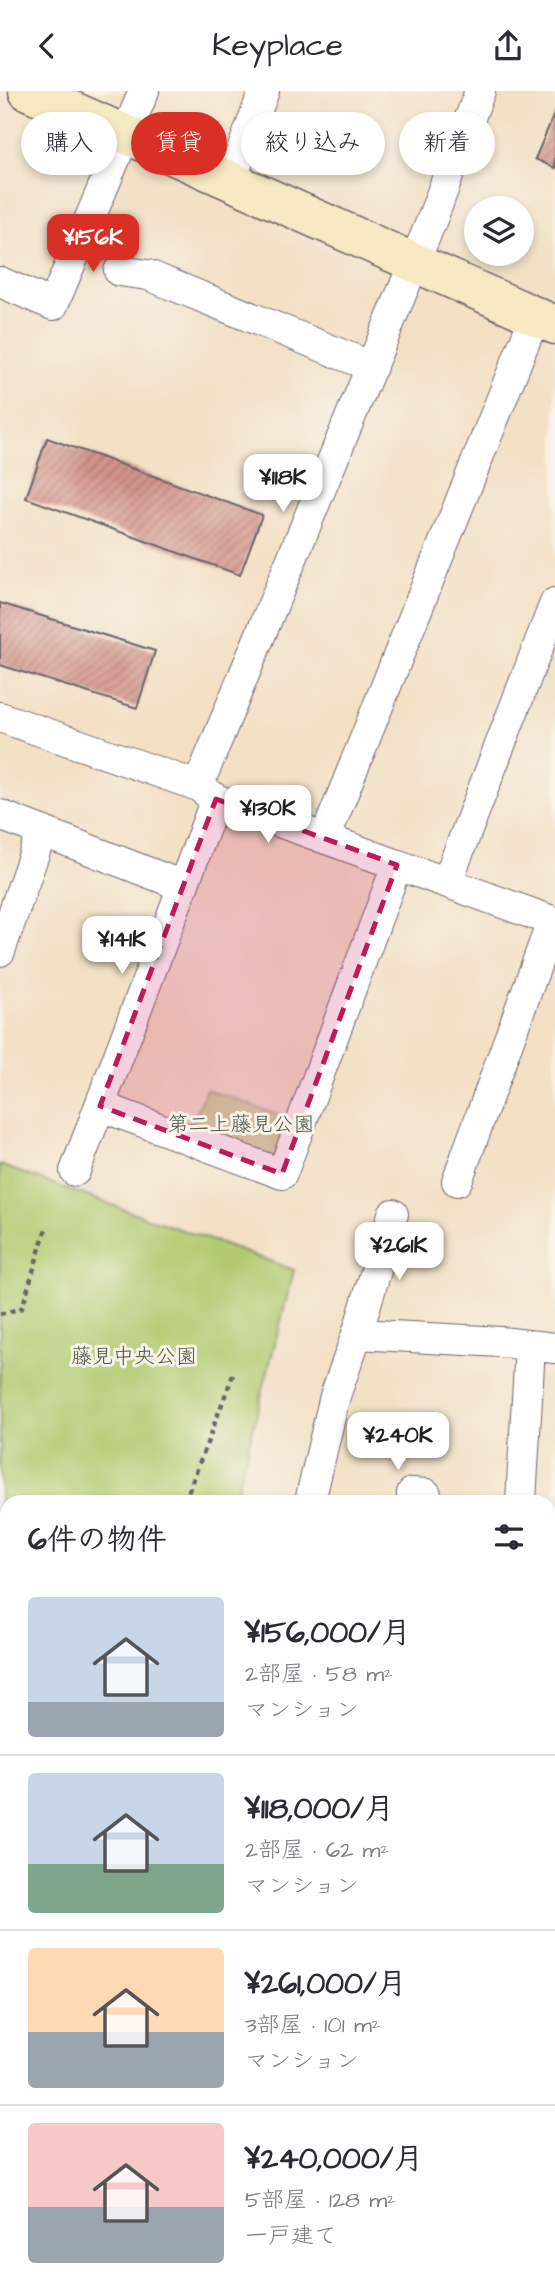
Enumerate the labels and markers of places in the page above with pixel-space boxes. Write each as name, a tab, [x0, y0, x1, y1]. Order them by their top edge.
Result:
pin: ¥156K	[44, 215, 142, 274]
pin: ¥118K	[234, 455, 332, 514]
pin: ¥130K	[219, 785, 317, 845]
pin: ¥141K	[73, 917, 171, 976]
pin: ¥261K	[350, 1223, 448, 1282]
pin: ¥240K	[349, 1413, 447, 1472]

